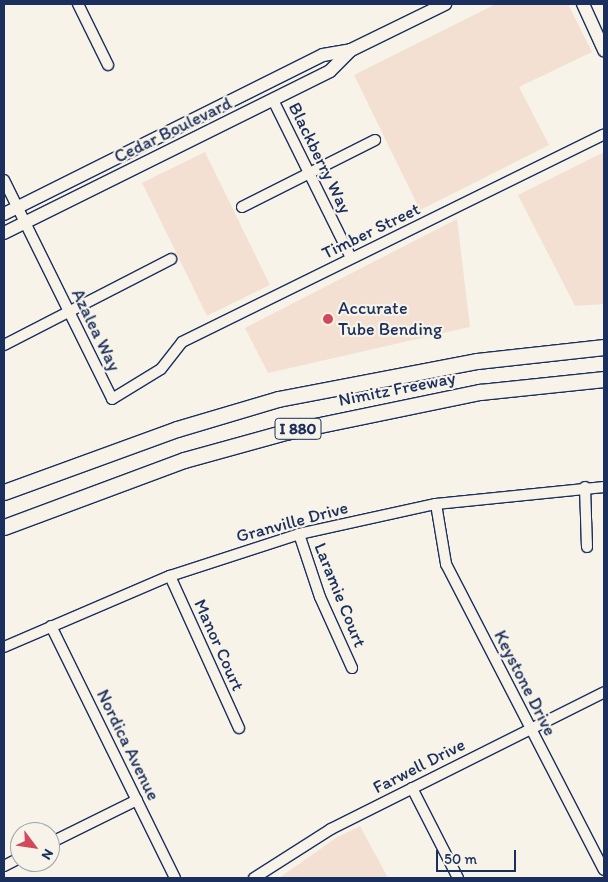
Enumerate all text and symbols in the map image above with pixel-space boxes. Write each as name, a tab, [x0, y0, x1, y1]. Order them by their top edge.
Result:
street label: Cedar Boulevard	[110, 92, 236, 168]
street label: Blackberry Way	[284, 99, 356, 217]
street label: Timber Street	[318, 198, 424, 264]
street label: Azalea Way	[67, 285, 125, 375]
place label: Accurate Tube Bending	[338, 298, 443, 340]
marker: Accurate Tube Bending	[322, 313, 334, 325]
street label: Nimitz Freeway	[336, 367, 458, 411]
road number: I 880	[274, 416, 322, 442]
street label: Granville Drive	[234, 497, 350, 547]
street label: Laramie Court	[309, 540, 371, 650]
street label: Manor Court	[189, 596, 249, 694]
street label: Keystone Drive	[489, 627, 561, 739]
street label: Nordica Avenue	[92, 686, 164, 804]
street label: Farwell Drive	[369, 734, 469, 798]
north arrow	[10, 822, 60, 872]
scale bar	[438, 840, 518, 872]
text: N	[38, 846, 57, 863]
text: 50 m	[444, 850, 477, 868]

